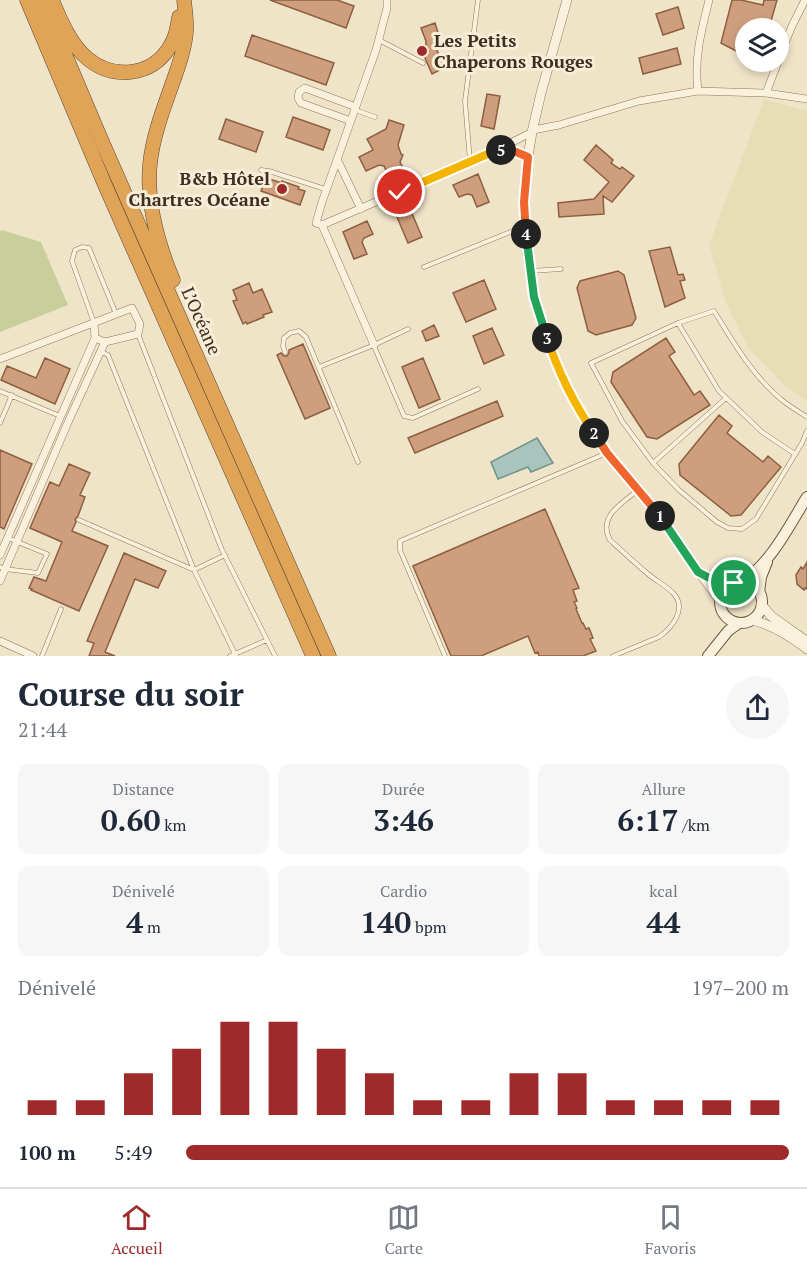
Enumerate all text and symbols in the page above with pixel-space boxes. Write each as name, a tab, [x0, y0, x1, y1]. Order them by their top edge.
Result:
map controls	[735, 18, 789, 72]
button: layers	[735, 18, 789, 72]
place label: Les Petits Chaperons Rouges	[434, 28, 593, 73]
marker: Les Petits Chaperons Rouges	[415, 44, 429, 58]
pin: 5	[486, 135, 516, 165]
text: 5	[496, 139, 506, 161]
place label: B&b Hôtel Chartres Océane	[128, 166, 270, 211]
pin	[374, 166, 425, 217]
icon: check	[383, 175, 416, 208]
marker: B&b Hôtel Chartres Océane	[275, 182, 289, 196]
pin: 4	[511, 219, 541, 249]
text: 4	[521, 223, 531, 245]
street label: L’Océane	[176, 283, 227, 358]
pin: 3	[532, 323, 562, 353]
text: 3	[542, 327, 552, 349]
pin: 2	[579, 418, 609, 448]
text: 2	[589, 422, 599, 444]
pin: 1	[645, 501, 675, 531]
text: 1	[655, 505, 665, 527]
pin	[708, 557, 759, 608]
icon: arrive	[717, 566, 750, 599]
text: Course du soir	[18, 672, 244, 715]
button: share	[726, 676, 789, 739]
text: 21:44	[18, 716, 67, 743]
text: Distance	[113, 778, 174, 800]
text: Durée	[382, 778, 425, 800]
text: Allure	[642, 778, 685, 800]
text: 0.60	[101, 800, 160, 840]
text: 3:46	[373, 800, 434, 840]
text: 6:17	[617, 800, 678, 840]
text: km	[160, 814, 186, 836]
text: /km	[678, 814, 710, 836]
text: Dénivelé	[112, 880, 175, 902]
text: Cardio	[380, 880, 427, 902]
text: kcal	[649, 880, 678, 902]
text: 4	[126, 902, 143, 942]
text: 140	[360, 902, 411, 942]
text: 44	[647, 902, 680, 942]
text: m	[143, 916, 161, 938]
text: bpm	[411, 916, 447, 938]
text: Dénivelé	[18, 974, 96, 1001]
text: 197–200 m	[691, 974, 789, 1001]
text: 100 m	[18, 1139, 76, 1166]
text: 5:49	[114, 1139, 153, 1166]
tab: Accueil	[111, 1201, 163, 1259]
tab: Carte	[384, 1201, 423, 1259]
tab: Favoris	[645, 1201, 696, 1259]

